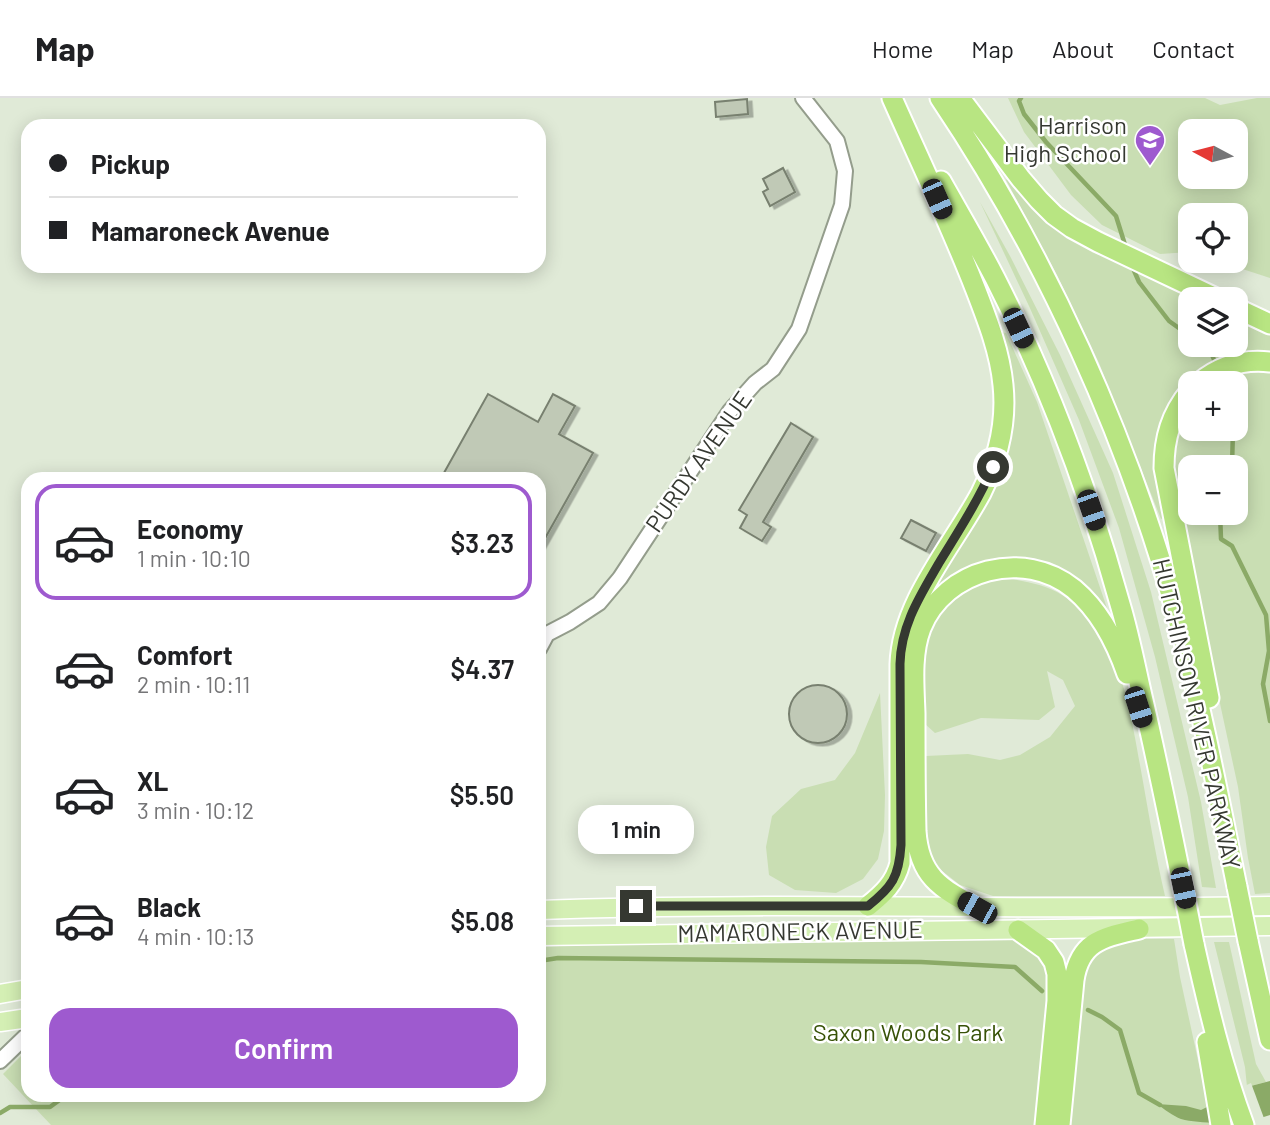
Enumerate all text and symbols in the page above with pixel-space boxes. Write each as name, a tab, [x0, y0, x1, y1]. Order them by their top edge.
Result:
text: Map	[35, 28, 95, 68]
text: Home	[872, 34, 933, 63]
text: Map	[971, 34, 1014, 63]
text: About	[1052, 34, 1114, 63]
text: Contact	[1152, 34, 1235, 63]
place label: Harrison High School	[1004, 110, 1127, 167]
north arrow	[1178, 119, 1248, 189]
map controls	[1178, 119, 1248, 525]
school or university icon: Harrison High School	[1133, 123, 1167, 167]
text: Pickup	[91, 148, 170, 179]
car	[919, 176, 956, 222]
button: locate	[1178, 203, 1248, 273]
text: Mamaroneck Avenue	[91, 215, 330, 246]
button: layers	[1178, 287, 1248, 357]
car	[1000, 305, 1037, 351]
button: +	[1178, 371, 1248, 441]
street label: PURDY AVENUE	[638, 385, 757, 537]
route start	[977, 451, 1009, 483]
button: −	[1178, 455, 1248, 525]
car	[1075, 487, 1108, 533]
icon: car	[53, 511, 116, 574]
text: Economy	[137, 513, 243, 544]
text: $3.23	[451, 527, 514, 558]
text: 1 min · 10:10	[137, 544, 251, 572]
street label: HUTCHINSON RIVER PARKWAY	[1148, 555, 1247, 872]
icon: car	[53, 637, 116, 700]
text: Comfort	[137, 639, 233, 670]
text: $4.37	[450, 653, 514, 684]
text: 2 min · 10:11	[137, 670, 250, 698]
car	[1122, 684, 1155, 730]
icon: car	[53, 763, 116, 826]
text: XL	[137, 765, 168, 796]
text: $5.50	[450, 779, 514, 810]
text: 3 min · 10:12	[137, 796, 254, 824]
callout: 1 min	[578, 804, 694, 854]
text: 1 min	[611, 815, 661, 843]
car	[1169, 865, 1198, 911]
icon: car	[53, 889, 116, 952]
car	[954, 889, 1001, 927]
route end	[620, 890, 652, 922]
text: Black	[137, 891, 201, 922]
text: $5.08	[451, 905, 514, 936]
street label: MAMARONECK AVENUE	[677, 914, 923, 947]
text: 4 min · 10:13	[137, 922, 254, 950]
button: Confirm	[49, 1008, 518, 1088]
park label: Saxon Woods Park	[813, 1017, 1003, 1046]

